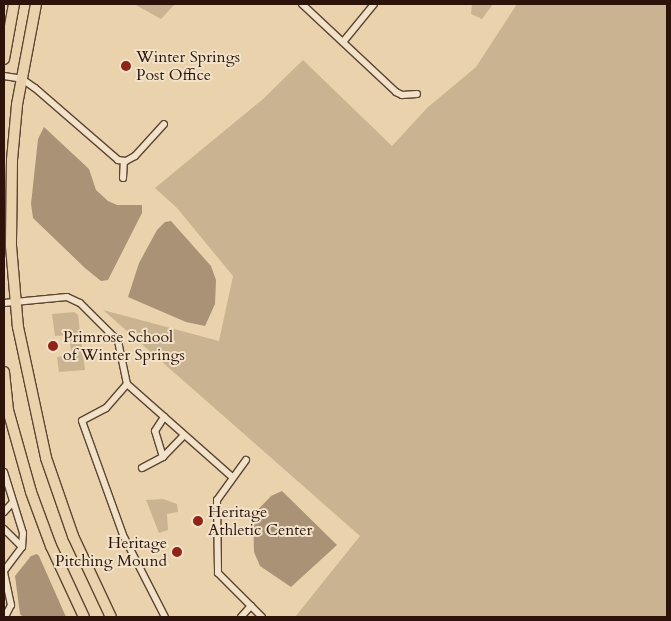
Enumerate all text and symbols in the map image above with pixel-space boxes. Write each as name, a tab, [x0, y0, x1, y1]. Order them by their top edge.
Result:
place label: Winter Springs Post Office	[136, 47, 240, 85]
marker: Winter Springs Post Office	[120, 60, 132, 72]
place label: Primrose School of Winter Springs	[63, 327, 185, 365]
marker: Primrose School of Winter Springs	[47, 340, 59, 352]
place label: Heritage Athletic Center	[208, 502, 312, 540]
marker: Heritage Athletic Center	[192, 515, 204, 527]
place label: Heritage Pitching Mound	[55, 533, 167, 571]
marker: Heritage Pitching Mound	[171, 546, 183, 558]

